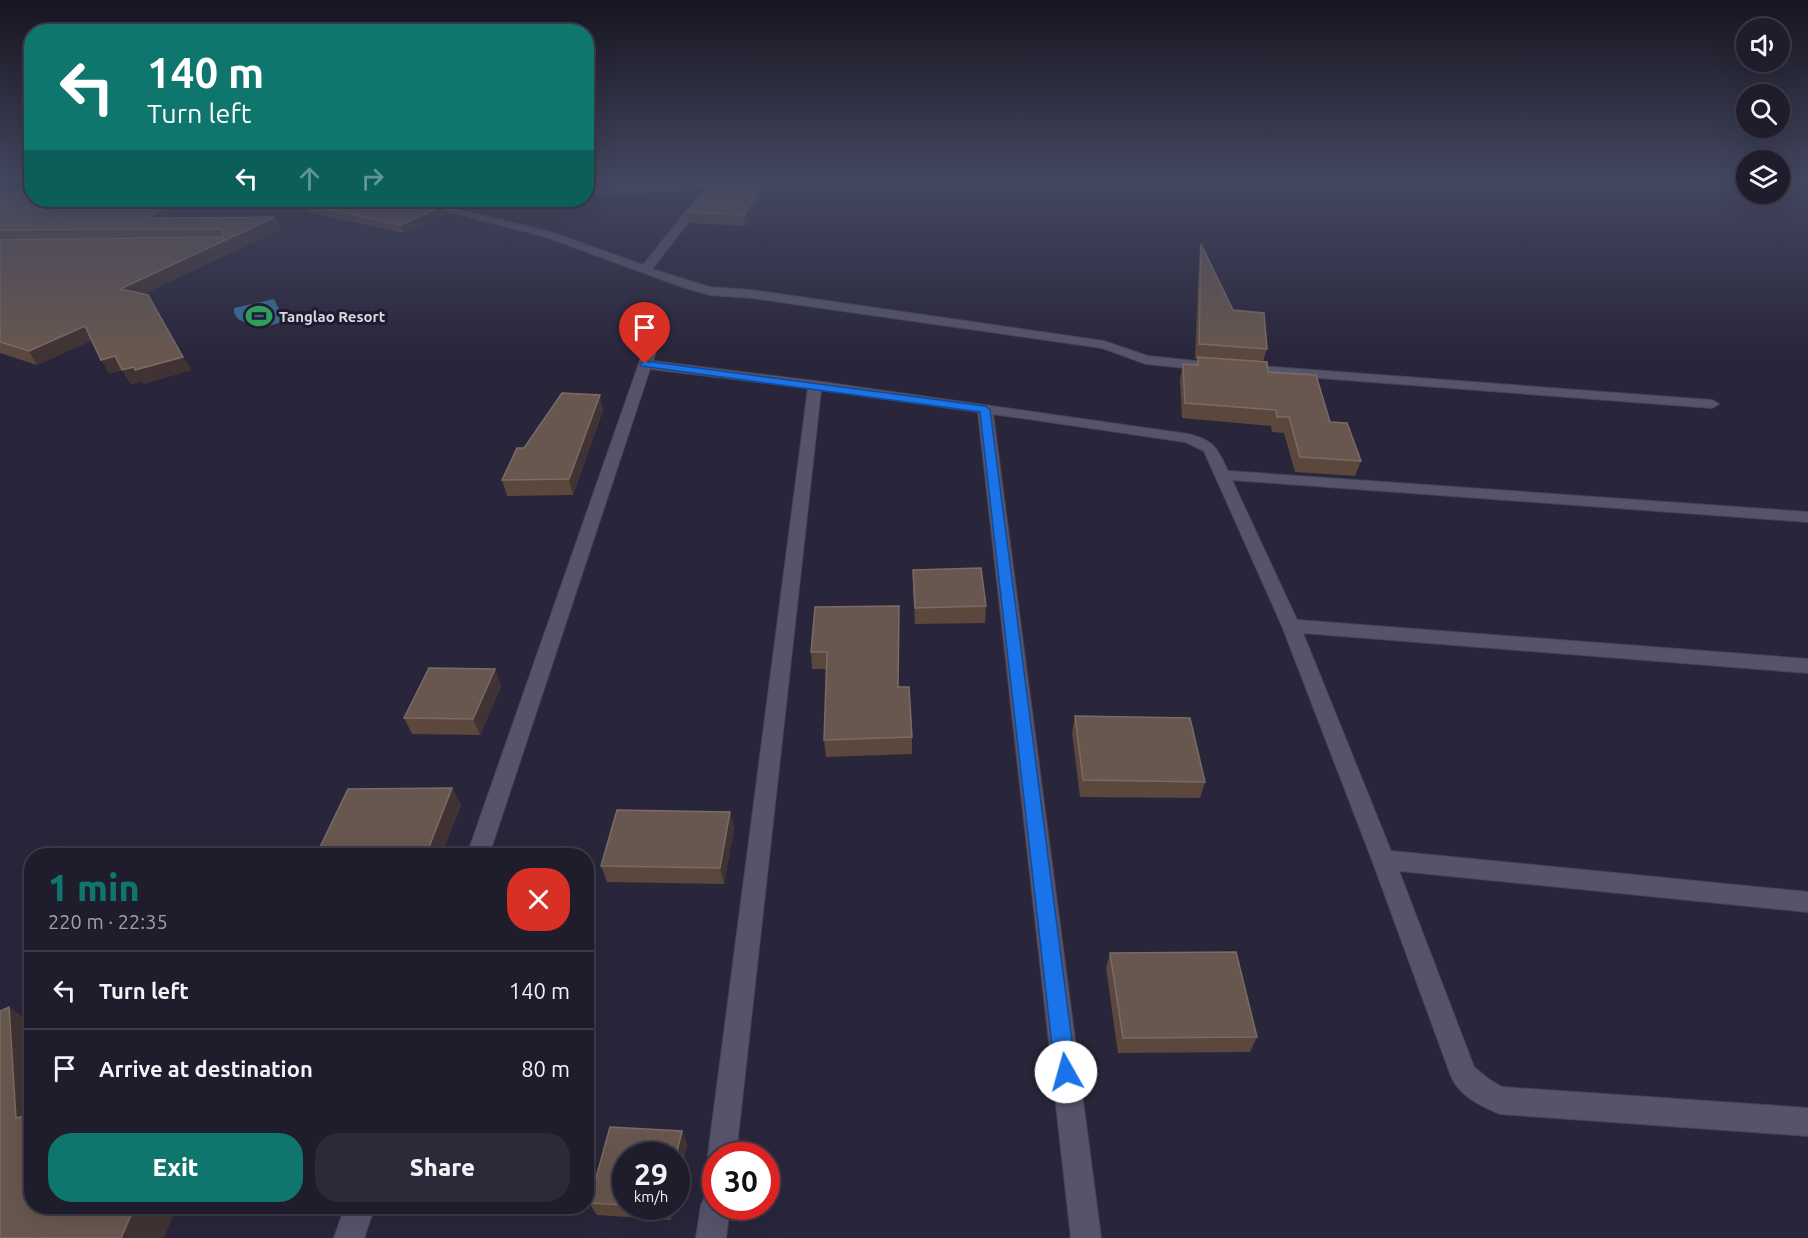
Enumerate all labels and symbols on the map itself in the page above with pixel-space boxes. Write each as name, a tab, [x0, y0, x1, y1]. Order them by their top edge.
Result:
sports icon: Tanglao Resort	[244, 301, 274, 331]
pin	[619, 302, 670, 364]
place label: Tanglao Resort	[279, 308, 386, 325]
position arrow	[1034, 1040, 1098, 1104]
speed limit sign: 30	[702, 1142, 780, 1220]

